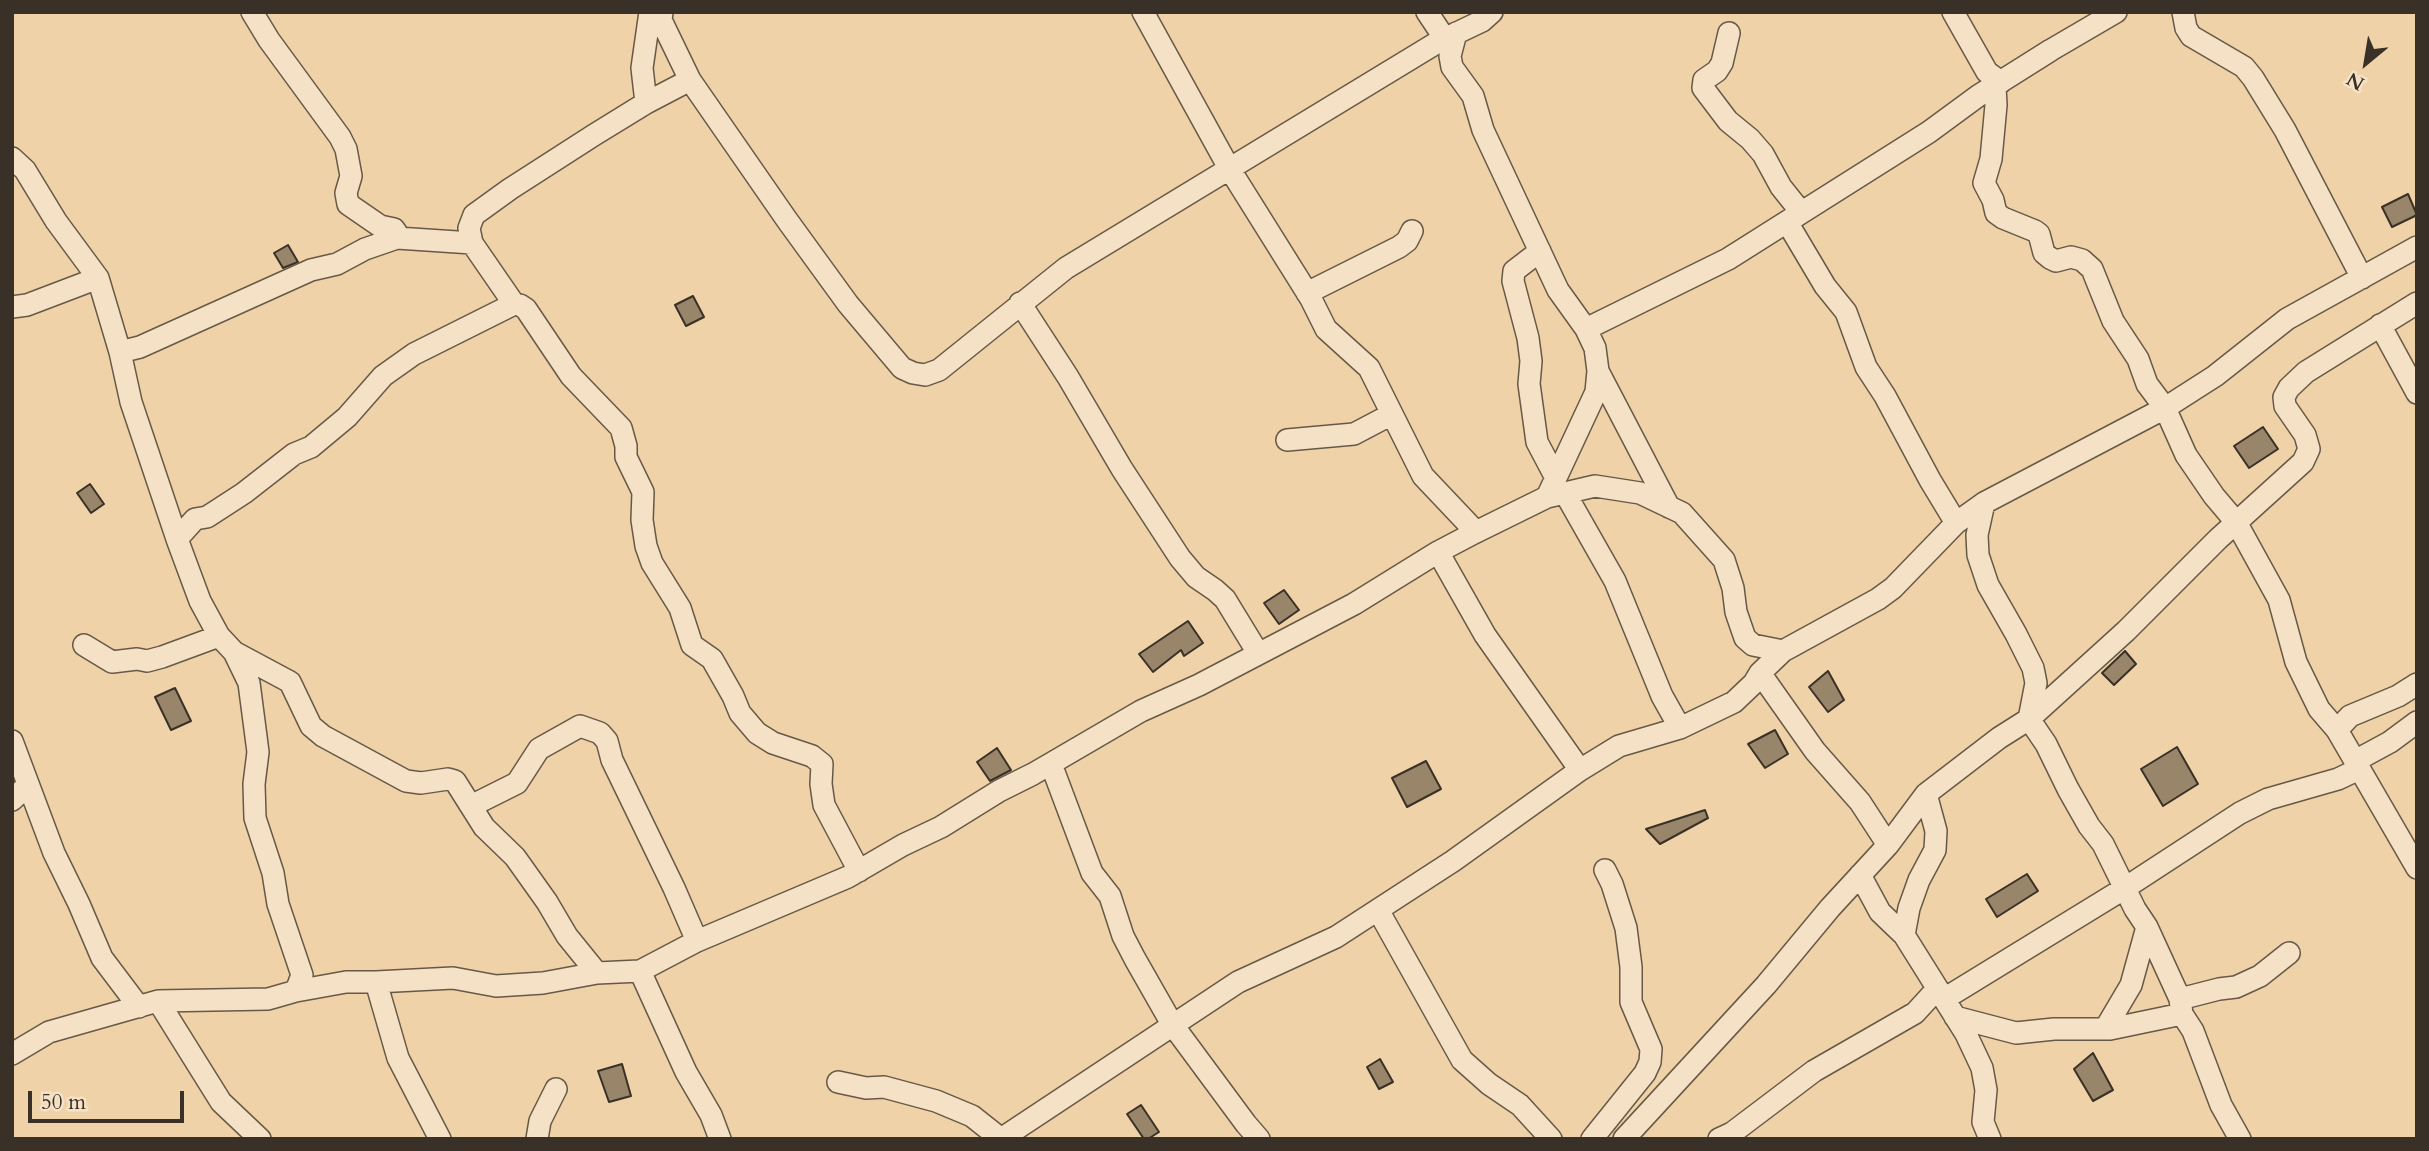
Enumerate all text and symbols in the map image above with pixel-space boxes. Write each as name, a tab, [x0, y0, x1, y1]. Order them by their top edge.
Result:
north arrow	[2331, 28, 2401, 98]
text: N	[2342, 66, 2369, 97]
scale bar	[32, 1078, 187, 1122]
text: 50 m	[41, 1088, 86, 1117]

